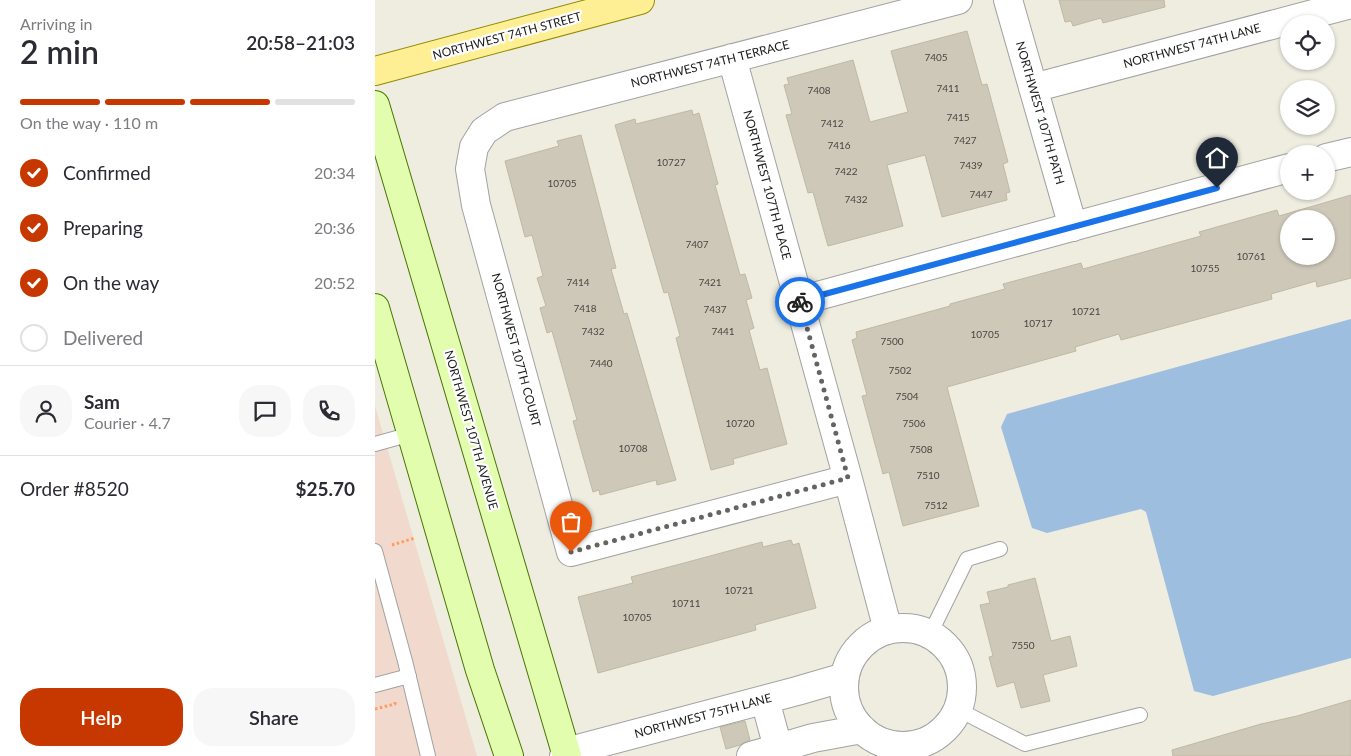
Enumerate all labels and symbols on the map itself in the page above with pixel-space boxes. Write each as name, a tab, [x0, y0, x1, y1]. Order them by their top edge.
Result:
street label: NORTHWEST 74TH STREET	[431, 8, 583, 63]
street label: NORTHWEST 74TH LANE	[1122, 20, 1262, 71]
street label: NORTHWEST 74TH TERRACE	[629, 37, 791, 90]
street label: NORTHWEST 107TH PATH	[1013, 40, 1068, 186]
house number: 7405	[924, 51, 948, 63]
house number: 7411	[936, 82, 960, 94]
house number: 7408	[807, 84, 831, 96]
street label: NORTHWEST 107TH PLACE	[740, 108, 795, 261]
house number: 7415	[946, 111, 970, 123]
house number: 7412	[820, 117, 844, 129]
house number: 7427	[953, 134, 977, 146]
pin	[1196, 137, 1238, 188]
house number: 7416	[827, 139, 851, 151]
house number: 10727	[656, 156, 686, 168]
house number: 7439	[959, 159, 983, 171]
house number: 7422	[834, 165, 858, 177]
house number: 10705	[547, 177, 577, 189]
house number: 7447	[969, 188, 993, 200]
house number: 7432	[844, 193, 868, 205]
house number: 7407	[685, 238, 709, 250]
house number: 10761	[1236, 250, 1266, 262]
house number: 10755	[1190, 262, 1220, 274]
street label: NORTHWEST 107TH COURT	[489, 271, 544, 428]
house number: 7414	[566, 276, 590, 288]
house number: 7421	[698, 276, 722, 288]
courier	[775, 277, 825, 327]
house number: 7418	[573, 302, 597, 314]
house number: 7437	[703, 303, 727, 315]
house number: 10721	[1071, 305, 1101, 317]
house number: 10717	[1023, 317, 1053, 329]
house number: 7432	[581, 325, 605, 337]
house number: 7441	[711, 325, 735, 337]
house number: 10705	[970, 328, 1000, 340]
house number: 7500	[880, 335, 904, 347]
street label: NORTHWEST 107TH AVENUE	[442, 348, 501, 511]
house number: 7440	[589, 357, 613, 369]
house number: 7502	[888, 364, 912, 376]
house number: 7504	[895, 390, 919, 402]
house number: 10720	[725, 417, 755, 429]
house number: 7506	[902, 417, 926, 429]
house number: 10708	[618, 442, 648, 454]
house number: 7508	[909, 443, 933, 455]
house number: 7510	[916, 469, 940, 481]
house number: 7512	[924, 499, 948, 511]
pin	[550, 501, 592, 552]
house number: 10721	[724, 584, 754, 596]
house number: 10711	[671, 597, 701, 609]
house number: 10705	[622, 611, 652, 623]
house number: 7550	[1011, 639, 1035, 651]
street label: NORTHWEST 75TH LANE	[633, 690, 773, 741]

